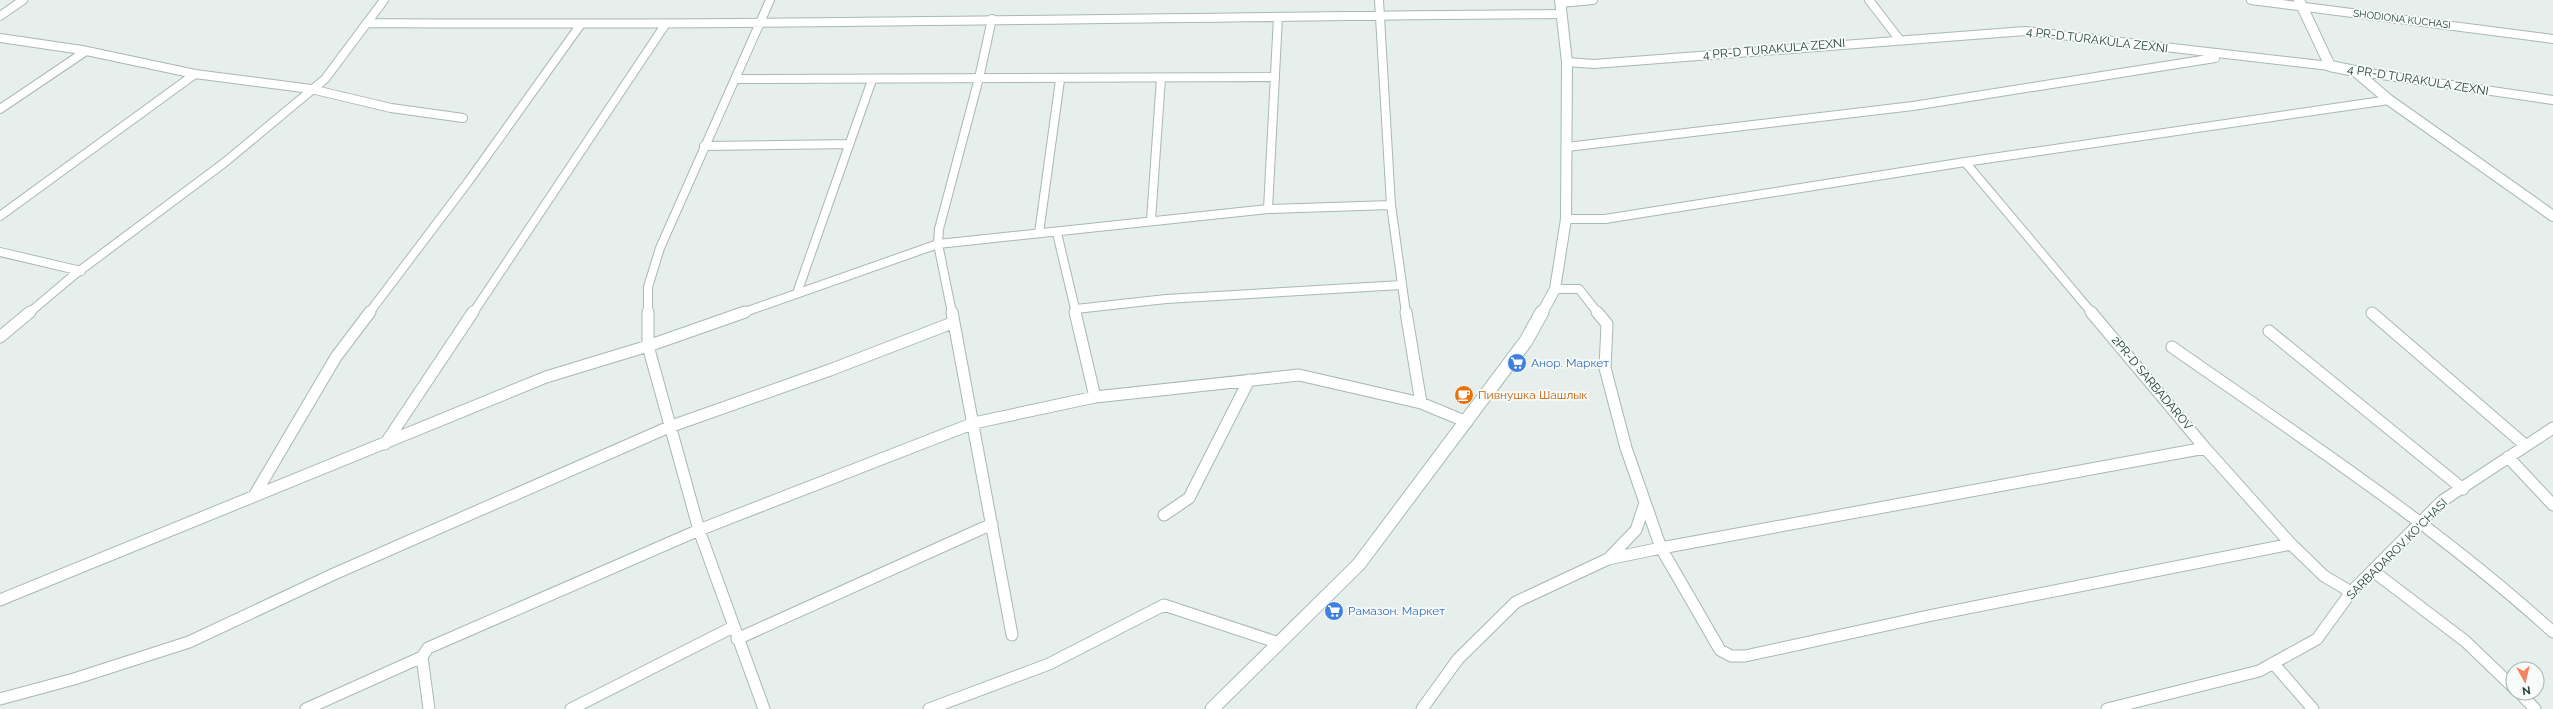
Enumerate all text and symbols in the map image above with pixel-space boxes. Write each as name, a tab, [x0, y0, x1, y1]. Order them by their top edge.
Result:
street label: SHODIONA KUCHASI	[2353, 8, 2451, 30]
street label: 4 PR-D TURAKULA ZEXNI	[2025, 24, 2169, 56]
street label: 4 PR-D TURAKULA ZEXNI	[1702, 36, 1846, 62]
street label: 4 PR-D TURAKULA ZEXNI	[2346, 62, 2490, 98]
street label: 2PR-D SARBADAROV	[2109, 333, 2195, 433]
supermarket icon: Анор. Маркет	[1506, 352, 1528, 374]
place label: Анор. Маркет	[1531, 356, 1609, 370]
cafe icon: Пивнушка Шашлык	[1453, 384, 1475, 406]
place label: Пивнушка Шашлык	[1478, 388, 1588, 402]
street label: SARBADAROV KO'CHASI	[2344, 496, 2450, 602]
supermarket icon: Рамазон. Маркет	[1323, 600, 1345, 622]
place label: Рамазон. Маркет	[1348, 604, 1445, 618]
north arrow	[2505, 661, 2545, 701]
text: N	[2521, 683, 2531, 697]

